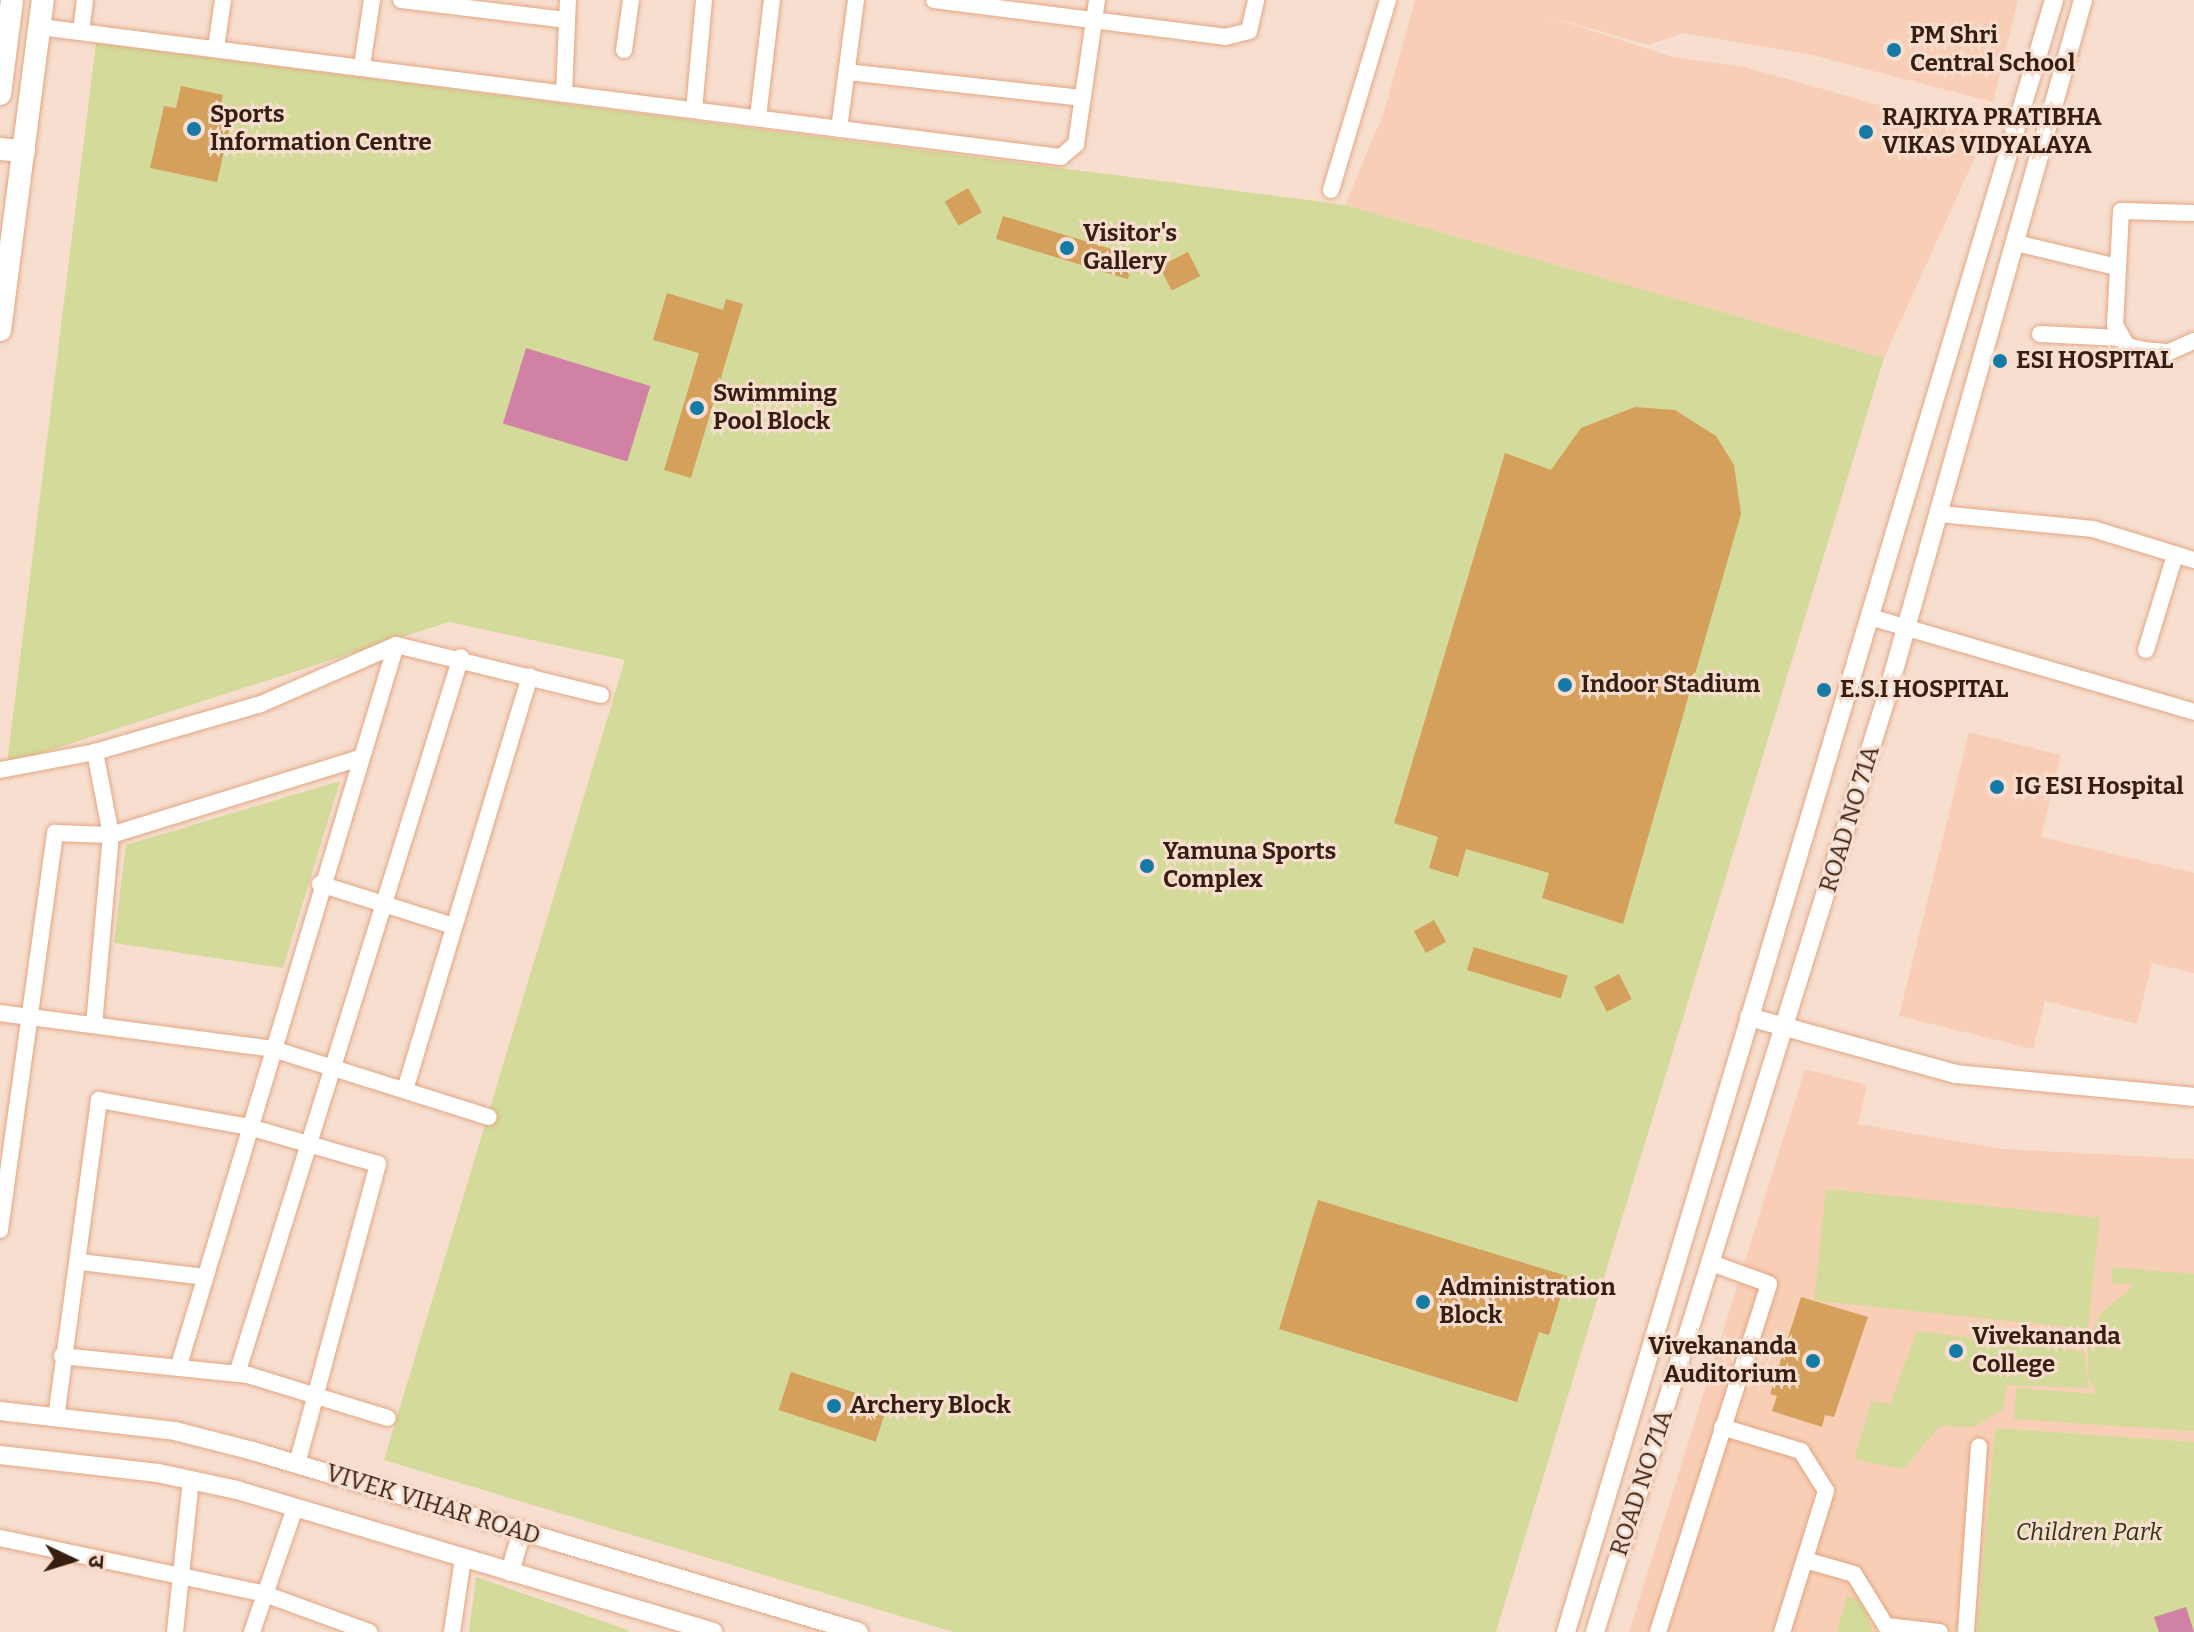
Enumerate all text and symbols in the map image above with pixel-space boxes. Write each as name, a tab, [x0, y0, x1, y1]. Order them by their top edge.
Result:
place label: PM Shri Central School	[1910, 22, 2075, 78]
marker: PM Shri Central School	[1885, 41, 1903, 59]
place label: Sports Information Centre	[210, 101, 432, 157]
place label: RAJKIYA PRATIBHA VIKAS VIDYALAYA	[1882, 104, 2102, 160]
marker: Sports Information Centre	[185, 120, 203, 138]
marker: RAJKIYA PRATIBHA VIKAS VIDYALAYA	[1857, 123, 1875, 141]
place label: Visitor's Gallery	[1083, 220, 1177, 276]
marker: Visitor's Gallery	[1058, 239, 1076, 257]
place label: ESI HOSPITAL	[2016, 347, 2173, 375]
marker: ESI HOSPITAL	[1991, 352, 2009, 370]
place label: Swimming Pool Block	[713, 380, 837, 436]
marker: Swimming Pool Block	[688, 399, 706, 417]
place label: Indoor Stadium	[1581, 671, 1760, 699]
marker: Indoor Stadium	[1556, 676, 1574, 694]
place label: E.S.I HOSPITAL	[1840, 676, 2008, 704]
marker: E.S.I HOSPITAL	[1815, 681, 1833, 699]
street label: ROAD NO 71A	[1814, 742, 1886, 896]
place label: IG ESI Hospital	[2015, 773, 2184, 801]
marker: IG ESI Hospital	[1986, 776, 2008, 798]
place label: Yamuna Sports Complex	[1163, 838, 1336, 894]
marker: Yamuna Sports Complex	[1138, 857, 1156, 875]
place label: Administration Block	[1439, 1274, 1616, 1330]
marker: Administration Block	[1414, 1293, 1432, 1311]
place label: Vivekananda College	[1972, 1323, 2121, 1379]
place label: Vivekananda Auditorium	[1648, 1333, 1797, 1389]
marker: Vivekananda College	[1947, 1342, 1965, 1360]
marker: Vivekananda Auditorium	[1804, 1352, 1822, 1370]
place label: Archery Block	[850, 1392, 1011, 1420]
marker: Archery Block	[825, 1397, 843, 1415]
street label: ROAD NO 71A	[1605, 1406, 1679, 1560]
street label: VIVEK VIHAR ROAD	[322, 1459, 544, 1551]
park label: Children Park	[2016, 1519, 2162, 1547]
north arrow	[32, 1520, 112, 1600]
text: उ	[83, 1554, 110, 1569]

